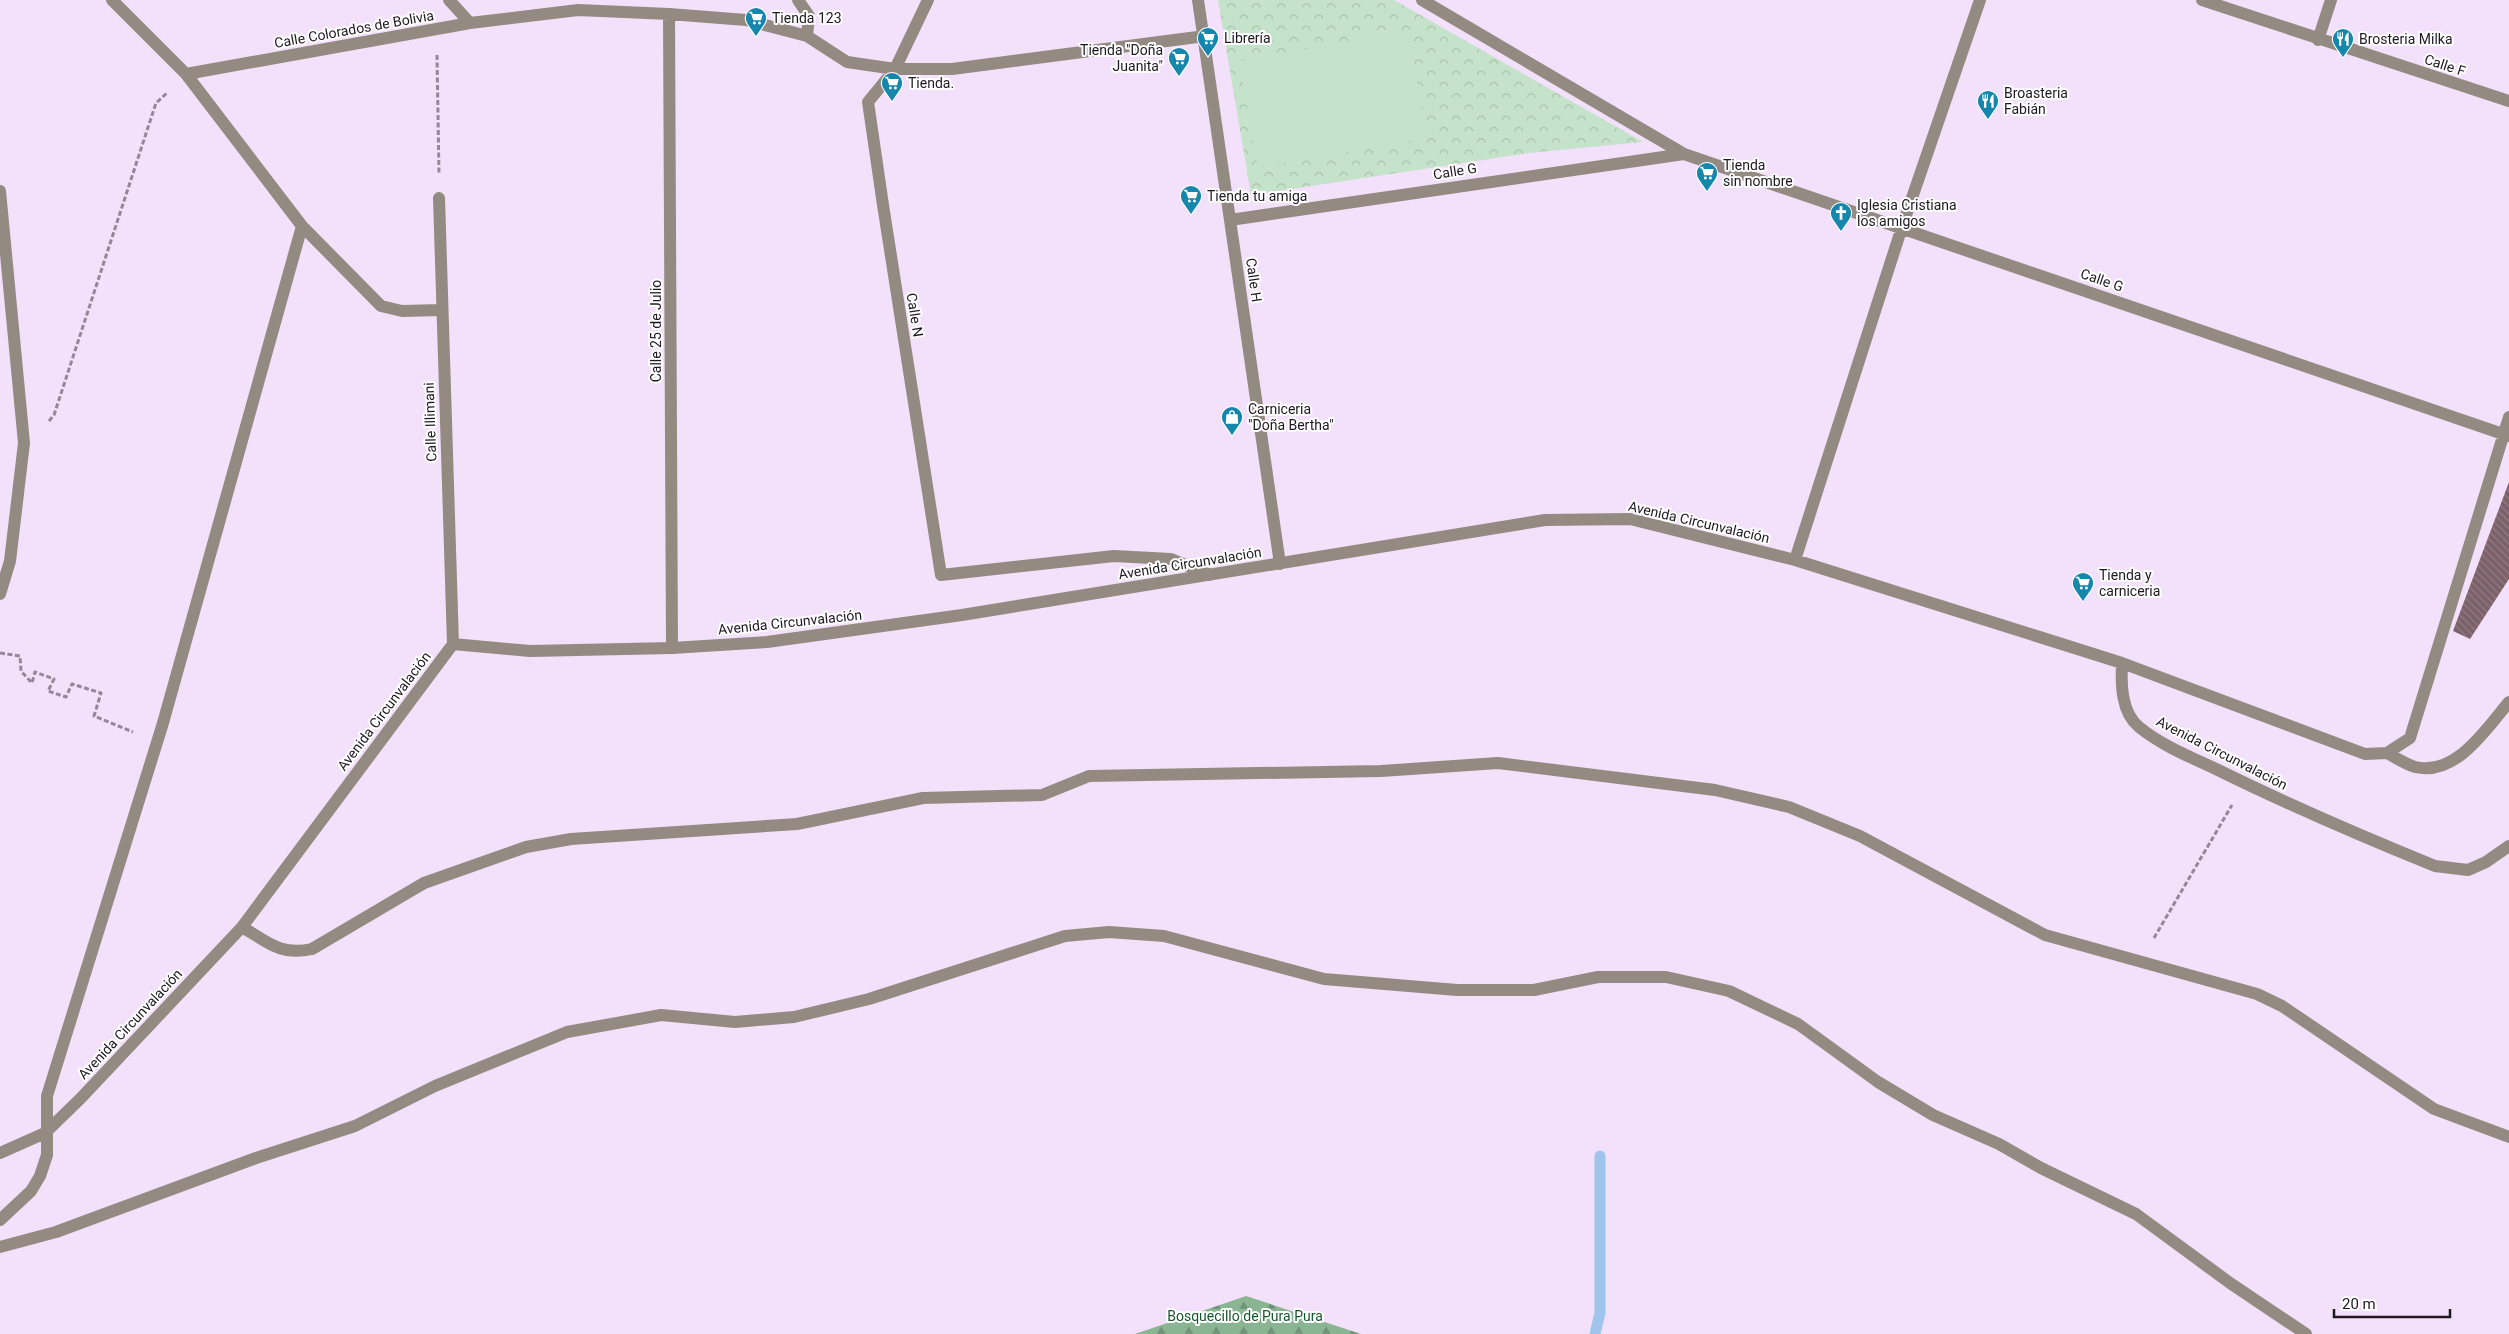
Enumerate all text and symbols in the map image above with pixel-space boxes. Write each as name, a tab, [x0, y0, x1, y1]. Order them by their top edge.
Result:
supermarket icon: Tienda 123	[744, 6, 768, 37]
street label: Calle Colorados de Bolivia	[273, 7, 435, 51]
place label: Tienda 123	[772, 10, 842, 26]
supermarket icon: Librería	[1196, 26, 1220, 57]
restaurant icon: Brosteria Milka	[2331, 27, 2355, 58]
place label: Librería	[1224, 30, 1271, 46]
place label: Brosteria Milka	[2359, 31, 2453, 47]
place label: Tienda "Doña Juanita"	[1080, 42, 1163, 74]
supermarket icon: Tienda "Doña Juanita"	[1167, 46, 1191, 77]
street label: Calle F	[2422, 51, 2468, 79]
supermarket icon: Tienda.	[880, 71, 904, 102]
place label: Tienda.	[908, 75, 954, 91]
place label: Broasteria Fabián	[2004, 85, 2068, 117]
restaurant icon: Broasteria Fabián	[1976, 89, 2000, 120]
place label: Tienda sin nombre	[1723, 157, 1793, 189]
street label: Calle G	[1432, 160, 1478, 182]
supermarket icon: Tienda sin nombre	[1695, 161, 1719, 192]
supermarket icon: Tienda tu amiga	[1179, 184, 1203, 215]
place label: Tienda tu amiga	[1207, 188, 1307, 204]
place label: Iglesia Cristiana los amigos	[1857, 197, 1957, 229]
church icon: Iglesia Cristiana los amigos	[1829, 201, 1853, 232]
street label: Calle H	[1243, 257, 1265, 303]
street label: Calle G	[2079, 265, 2125, 295]
street label: Calle 25 de Julio	[648, 280, 664, 382]
street label: Calle N	[904, 292, 926, 338]
street label: Calle Illimani	[421, 382, 439, 462]
place label: Carniceria "Doña Bertha"	[1248, 401, 1334, 433]
shop icon: Carniceria "Doña Bertha"	[1220, 405, 1244, 436]
street label: Avenida Circunvalación	[1627, 498, 1771, 546]
street label: Avenida Circunvalación	[1117, 544, 1263, 582]
place label: Tienda y carniceria	[2099, 567, 2160, 599]
supermarket icon: Tienda y carniceria	[2071, 571, 2095, 602]
street label: Avenida Circunvalación	[717, 606, 863, 638]
street label: Avenida Circunvalación	[334, 648, 434, 774]
street label: Avenida Circunvalación	[2154, 713, 2290, 793]
street label: Avenida Circunvalación	[75, 966, 185, 1082]
scale bar	[2334, 1286, 2450, 1318]
text: 20 m	[2342, 1295, 2376, 1313]
park label: Bosquecillo de Pura Pura	[1167, 1308, 1323, 1324]

